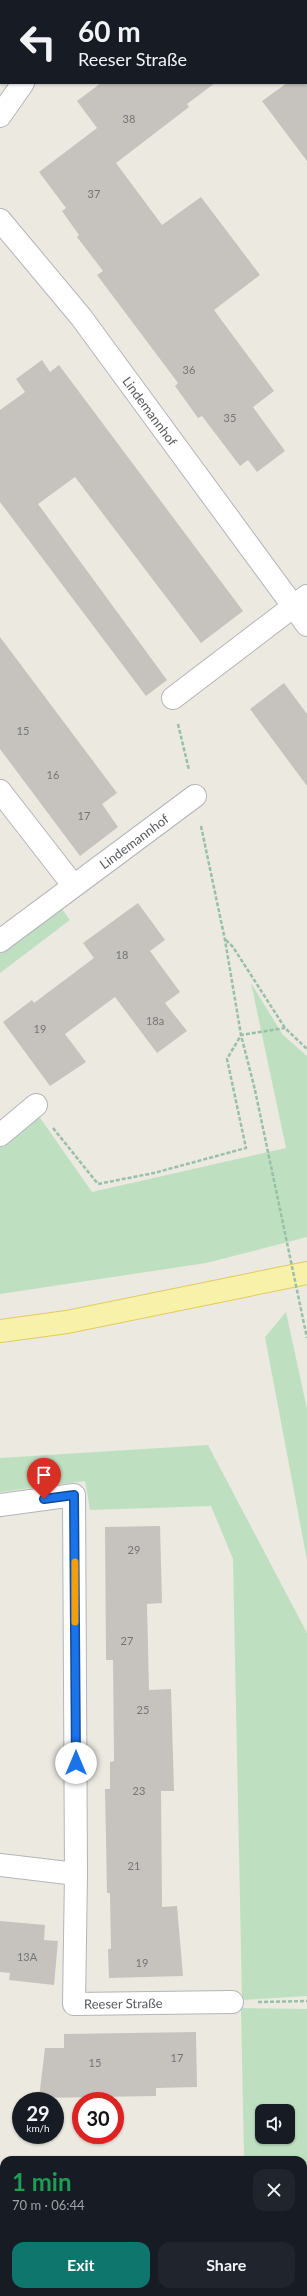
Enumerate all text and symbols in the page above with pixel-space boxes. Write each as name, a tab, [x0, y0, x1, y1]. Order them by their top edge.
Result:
text: 60 m	[78, 14, 141, 48]
icon: left	[12, 16, 64, 68]
text: Reeser Straße	[78, 48, 187, 70]
house number: 38	[123, 112, 135, 125]
house number: 37	[88, 187, 100, 200]
house number: 36	[183, 363, 195, 376]
street label: Lindemannhof	[119, 373, 181, 449]
house number: 35	[224, 411, 236, 424]
house number: 15	[17, 724, 29, 737]
house number: 16	[47, 768, 59, 781]
house number: 17	[78, 809, 90, 822]
street label: Lindemannhof	[96, 810, 172, 872]
house number: 18	[116, 948, 128, 961]
house number: 18a	[146, 1014, 164, 1027]
house number: 19	[34, 1022, 46, 1035]
pin	[27, 1458, 61, 1499]
icon: arrive	[33, 1464, 55, 1486]
house number: 29	[128, 1543, 140, 1556]
house number: 27	[121, 1634, 133, 1647]
house number: 25	[137, 1703, 149, 1716]
position arrow	[55, 1742, 97, 1784]
house number: 23	[133, 1784, 145, 1797]
house number: 21	[128, 1859, 140, 1872]
house number: 13A	[17, 1950, 38, 1963]
house number: 19	[136, 1956, 148, 1969]
street label: Reeser Straße	[84, 1995, 163, 2012]
house number: 17	[171, 2051, 183, 2064]
house number: 15	[89, 2056, 101, 2069]
speed limit sign: 30	[72, 2092, 124, 2144]
text: 29	[26, 2101, 50, 2125]
map controls	[255, 2104, 295, 2144]
button: sound	[255, 2104, 295, 2144]
text: km/h	[26, 2122, 50, 2134]
text: 1 min	[12, 2167, 72, 2196]
button: close	[253, 2169, 295, 2211]
text: 70 m · 06:44	[12, 2197, 85, 2213]
button: Exit	[12, 2242, 150, 2288]
button: Share	[158, 2242, 295, 2288]

